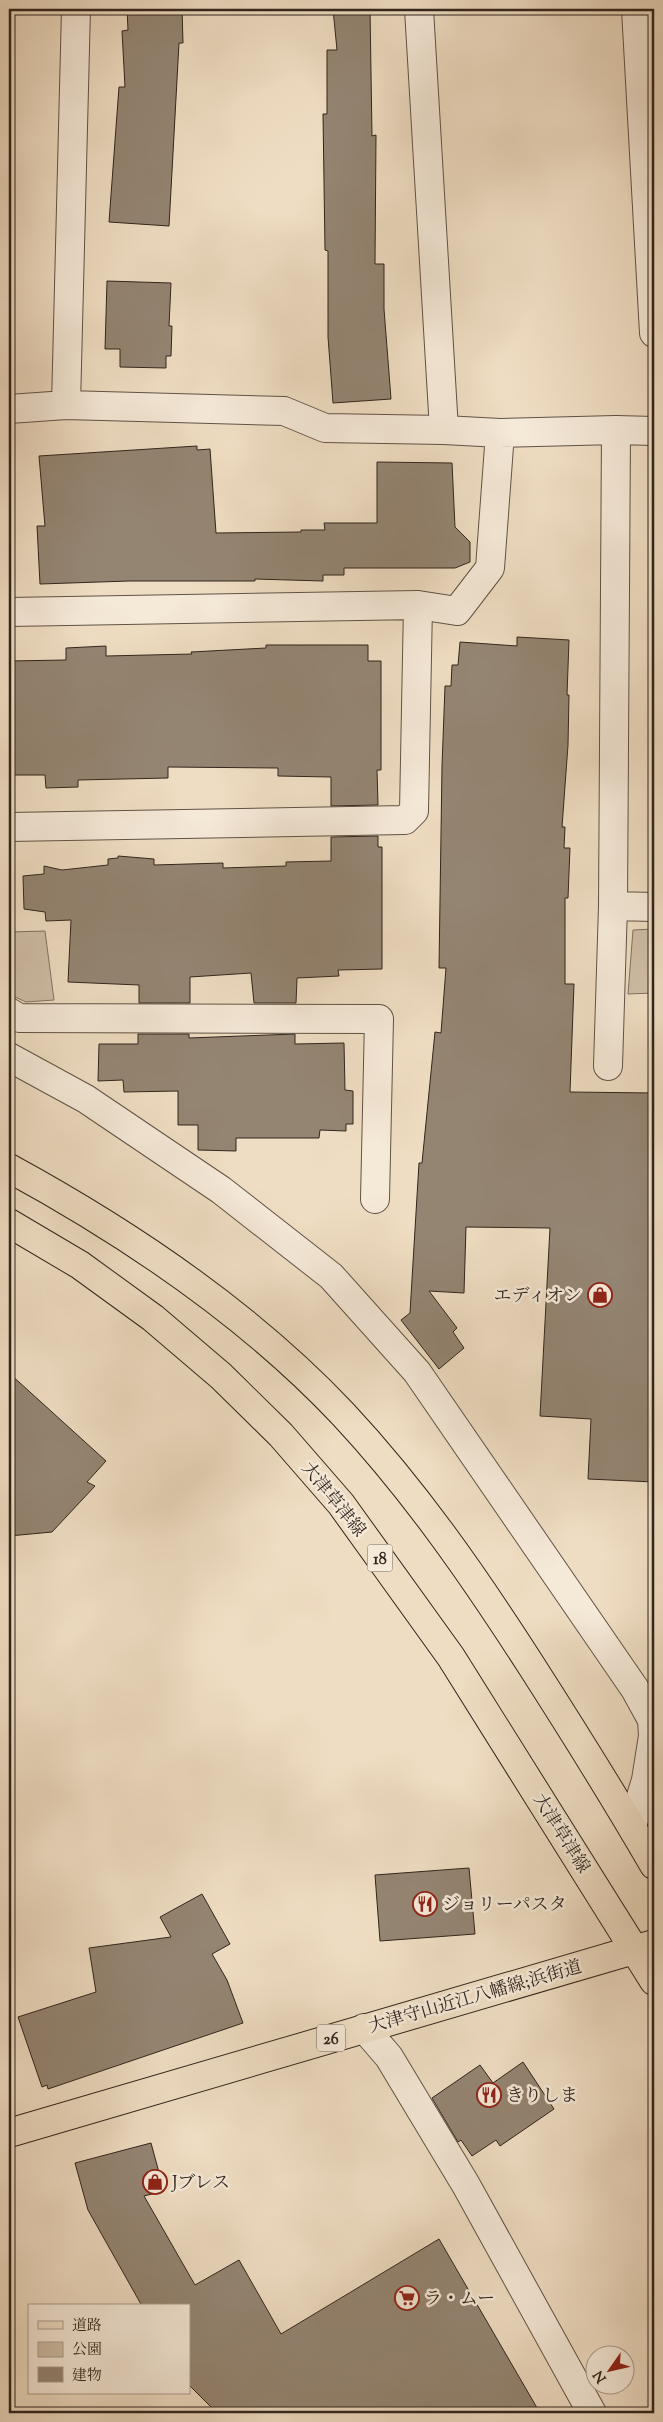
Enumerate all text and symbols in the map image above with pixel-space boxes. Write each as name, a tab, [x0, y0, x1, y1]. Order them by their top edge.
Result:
shop icon: エディオン	[587, 1282, 613, 1308]
place label: エディオン	[493, 1284, 582, 1310]
street label: 大津草津線	[294, 1457, 371, 1543]
road number: 18	[368, 1545, 392, 1572]
street label: 大津草津線	[525, 1789, 595, 1879]
restaurant icon: ジョリーパスタ	[412, 1891, 438, 1917]
place label: ジョリーパスタ	[442, 1893, 567, 1919]
street label: 大津守山近江八幡線;浜街道	[366, 1955, 585, 2041]
road number: 26	[317, 2025, 345, 2052]
restaurant icon: きりしま	[476, 2082, 502, 2108]
place label: きりしま	[506, 2084, 578, 2110]
shop icon: Jブレス	[142, 2169, 168, 2195]
place label: Jブレス	[171, 2171, 230, 2197]
supermarket icon: ラ・ムー	[394, 2285, 420, 2311]
place label: ラ・ムー	[424, 2287, 495, 2313]
legend	[28, 2304, 190, 2394]
text: 道路	[72, 2316, 102, 2337]
text: 公園	[72, 2340, 102, 2361]
north arrow	[586, 2344, 636, 2394]
text: 建物	[72, 2366, 102, 2387]
text: N	[589, 2366, 612, 2386]

